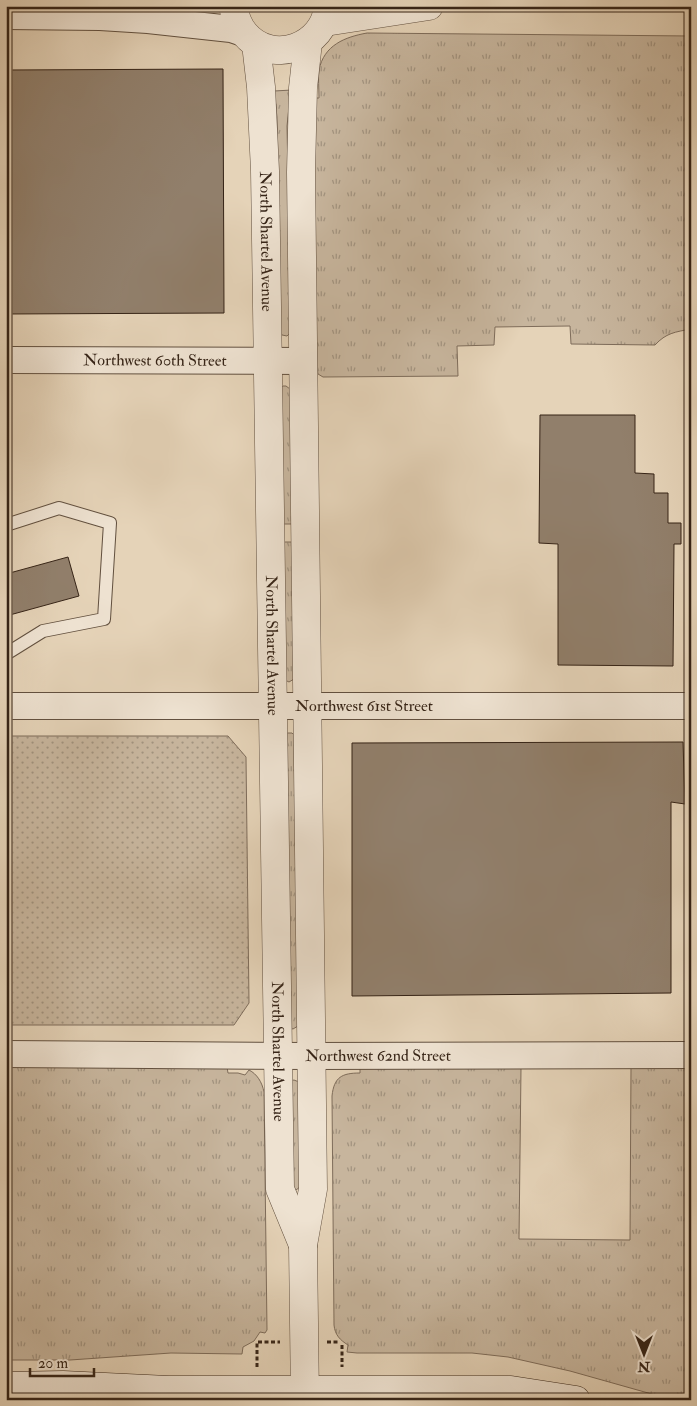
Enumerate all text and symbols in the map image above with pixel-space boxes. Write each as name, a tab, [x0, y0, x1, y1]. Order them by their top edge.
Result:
street label: North Shartel Avenue	[255, 171, 277, 312]
street label: Northwest 60th Street	[83, 350, 227, 371]
street label: North Shartel Avenue	[261, 575, 283, 716]
street label: Northwest 61st Street	[295, 696, 433, 716]
street label: North Shartel Avenue	[267, 981, 289, 1122]
street label: Northwest 62nd Street	[305, 1046, 451, 1066]
north arrow	[620, 1328, 670, 1378]
scale bar	[30, 1346, 94, 1378]
text: 20 m	[38, 1354, 68, 1373]
text: N	[637, 1358, 651, 1375]

